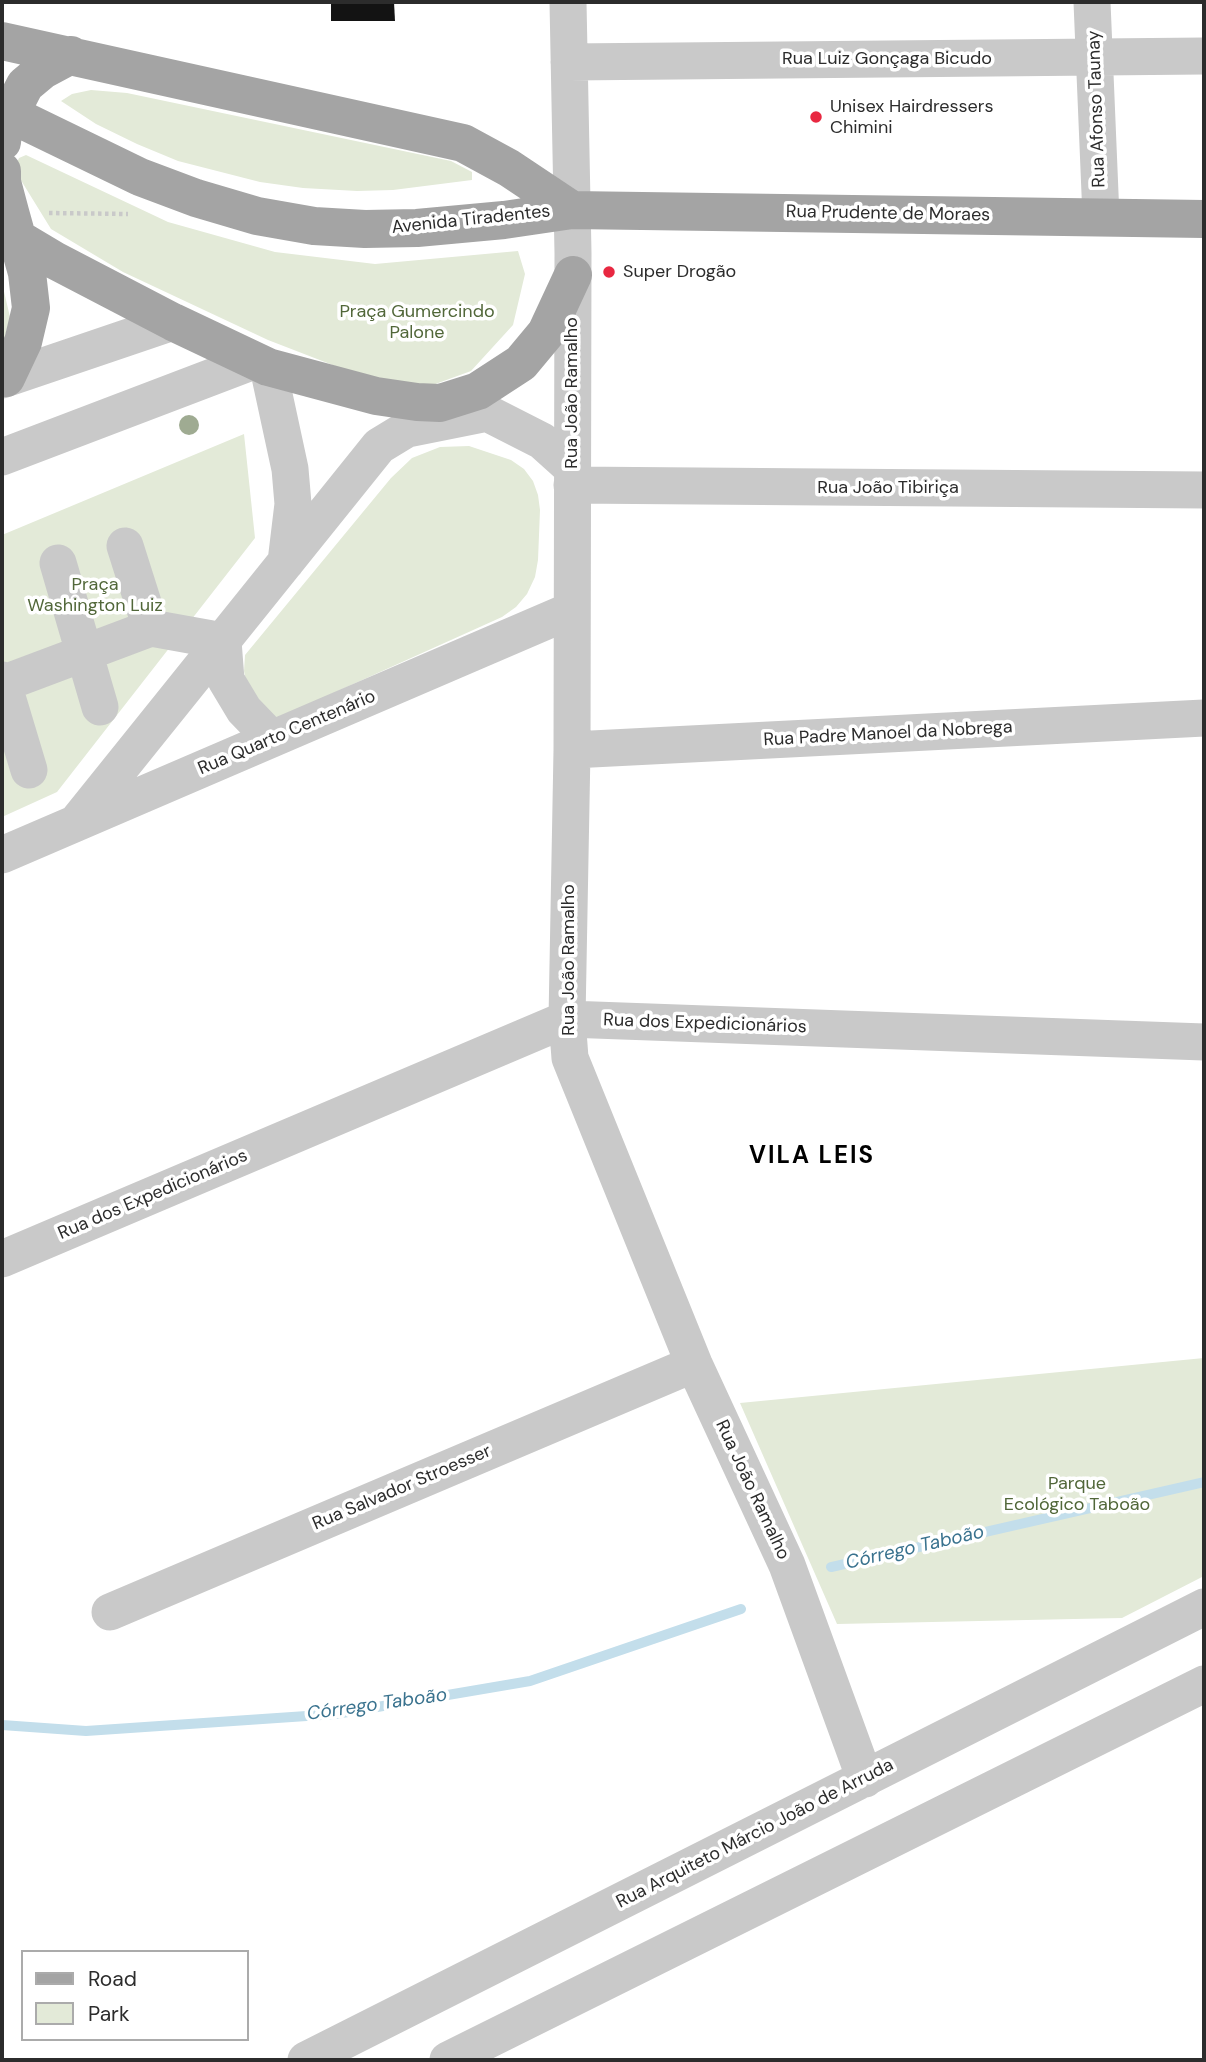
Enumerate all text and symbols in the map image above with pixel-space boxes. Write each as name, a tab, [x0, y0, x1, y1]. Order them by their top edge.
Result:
street label: Rua Afonso Taunay	[1083, 30, 1111, 188]
street label: Rua Luiz Gonçaga Bicudo	[782, 48, 992, 70]
place label: Unisex Hairdressers Chimini	[830, 96, 994, 138]
marker: Unisex Hairdressers Chimini	[808, 109, 824, 125]
street label: Avenida Tiradentes	[391, 201, 551, 239]
street label: Rua Prudente de Moraes	[786, 201, 990, 227]
place label: Super Drogão	[623, 261, 736, 283]
marker: Super Drogão	[601, 264, 617, 280]
park label: Praça Gumercindo Palone	[339, 301, 495, 344]
street label: Rua João Ramalho	[561, 317, 583, 469]
street label: Rua João Tibiriça	[817, 477, 959, 499]
park label: Praça Washington Luiz	[27, 574, 163, 616]
street label: Rua Quarto Centenário	[195, 686, 379, 780]
street label: Rua Padre Manoel da Nobrega	[763, 717, 1013, 751]
street label: Rua João Ramalho	[558, 884, 580, 1036]
street label: Rua dos Expedicionários	[603, 1010, 807, 1038]
district label: VILA LEIS	[750, 1143, 874, 1171]
street label: Rua dos Expedicionários	[55, 1145, 251, 1245]
street label: Rua João Ramalho	[710, 1417, 794, 1563]
street label: Rua Salvador Stroesser	[310, 1441, 494, 1535]
park label: Parque Ecológico Taboão	[1004, 1473, 1150, 1516]
water label: Córrego Taboão	[844, 1521, 986, 1575]
water label: Córrego Taboão	[305, 1684, 449, 1726]
street label: Rua Arquiteto Márcio João de Arruda	[613, 1754, 897, 1914]
legend	[21, 1950, 248, 2041]
text: Road	[88, 1965, 137, 1993]
text: Park	[88, 2000, 129, 2028]

